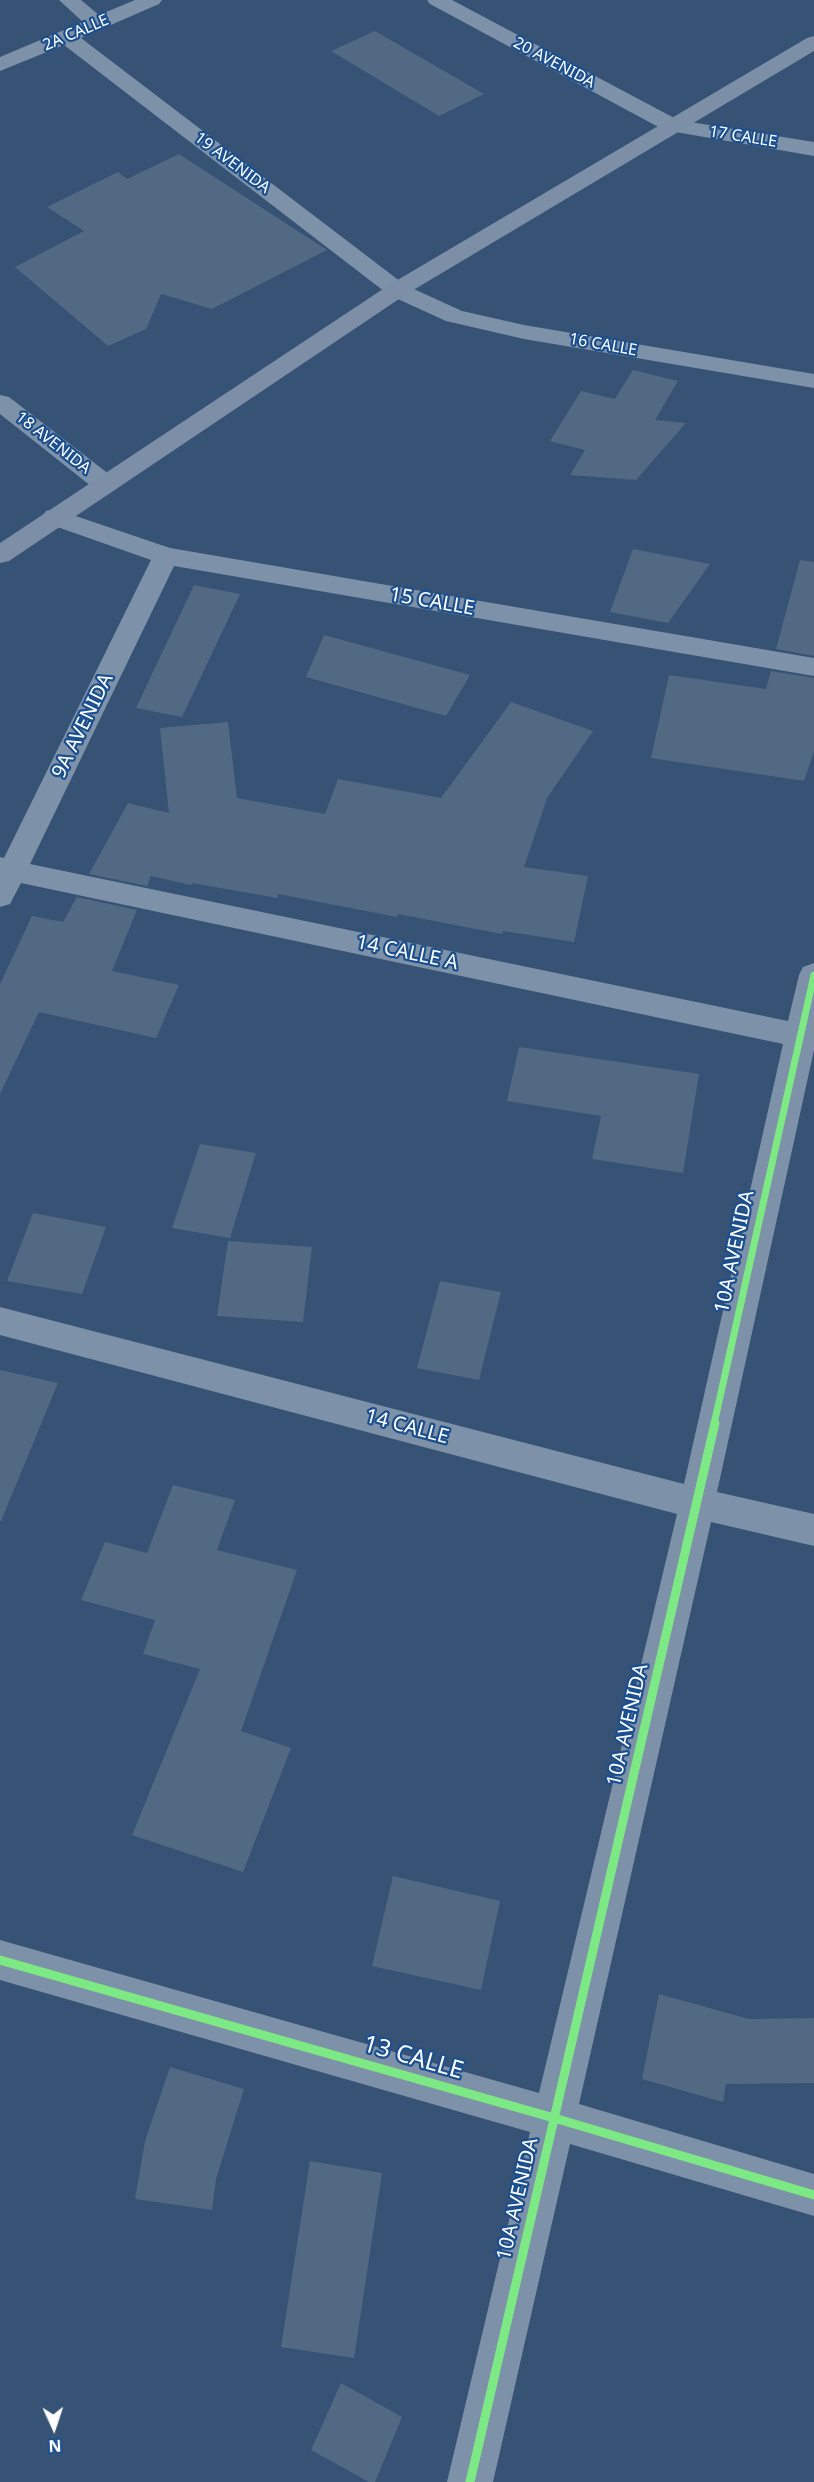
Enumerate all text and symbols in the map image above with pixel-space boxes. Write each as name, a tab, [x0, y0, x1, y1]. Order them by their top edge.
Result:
street label: 2A CALLE	[40, 11, 112, 55]
street label: 20 AVENIDA	[510, 33, 598, 93]
street label: 17 CALLE	[708, 122, 778, 152]
street label: 19 AVENIDA	[190, 128, 274, 198]
street label: 16 CALLE	[568, 330, 638, 360]
street label: 18 AVENIDA	[12, 408, 94, 478]
street label: 15 CALLE	[388, 583, 476, 621]
street label: 9A AVENIDA	[47, 670, 119, 782]
street label: 14 CALLE A	[354, 930, 460, 976]
street label: 10A AVENIDA	[710, 1188, 760, 1316]
street label: 14 CALLE	[363, 1404, 451, 1450]
street label: 10A AVENIDA	[602, 1661, 654, 1789]
street label: 13 CALLE	[360, 2030, 466, 2086]
street label: 10A AVENIDA	[492, 2135, 544, 2263]
north arrow	[24, 2398, 84, 2458]
text: N	[48, 2435, 62, 2457]

